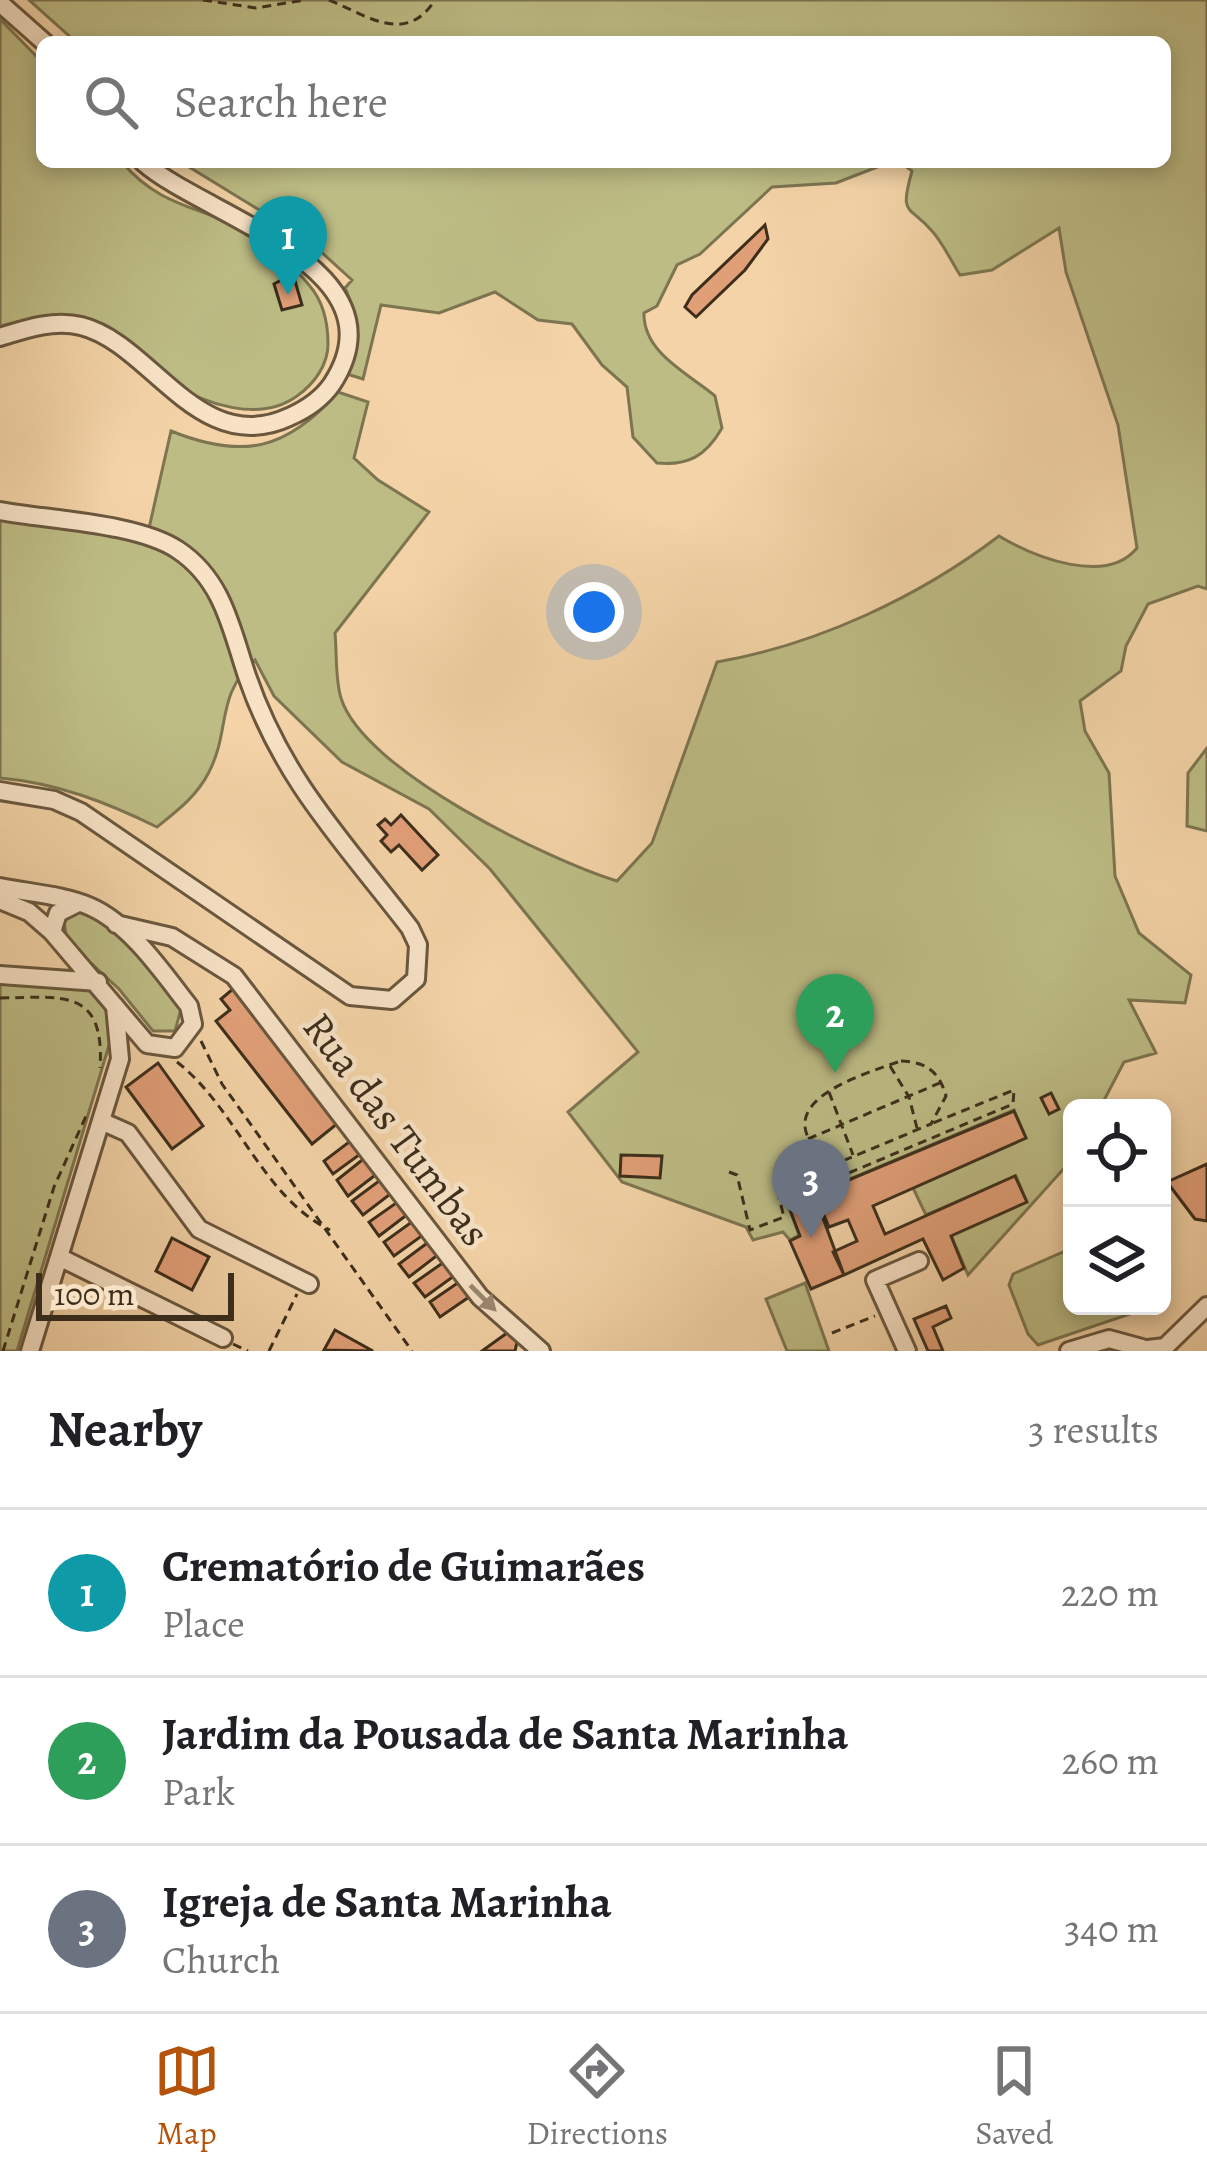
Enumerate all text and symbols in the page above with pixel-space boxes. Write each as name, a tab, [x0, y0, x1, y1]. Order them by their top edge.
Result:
search box	[36, 36, 1171, 168]
icon: search	[78, 69, 144, 135]
text: Search here	[174, 71, 388, 133]
pin: 1	[249, 196, 327, 295]
your location	[564, 582, 624, 642]
pin: 2	[796, 974, 874, 1073]
street label: Rua das Tumbas	[290, 1000, 504, 1258]
map controls	[1063, 1099, 1171, 1315]
button: locate	[1063, 1099, 1171, 1207]
pin: 3	[772, 1139, 850, 1238]
button: layers	[1063, 1207, 1171, 1315]
scale bar	[36, 1267, 234, 1320]
text: 100 m	[54, 1271, 134, 1316]
one-way arrow	[468, 1283, 497, 1311]
text: Nearby	[48, 1394, 202, 1464]
text: 3 results	[1028, 1403, 1159, 1456]
text: Crematório de Guimarães	[162, 1535, 645, 1597]
text: 1	[80, 1566, 94, 1619]
text: 220 m	[1061, 1566, 1159, 1619]
text: Place	[162, 1597, 245, 1650]
text: Jardim da Pousada de Santa Marinha	[162, 1703, 848, 1765]
text: 2	[78, 1734, 96, 1787]
text: 260 m	[1061, 1734, 1159, 1787]
text: Park	[162, 1765, 235, 1818]
text: Igreja de Santa Marinha	[162, 1871, 612, 1933]
text: 3	[79, 1902, 95, 1955]
text: 340 m	[1064, 1902, 1159, 1955]
text: Church	[162, 1933, 280, 1986]
tab: Map	[154, 2038, 220, 2155]
tab: Directions	[527, 2038, 668, 2155]
tab: Saved	[975, 2038, 1053, 2155]

